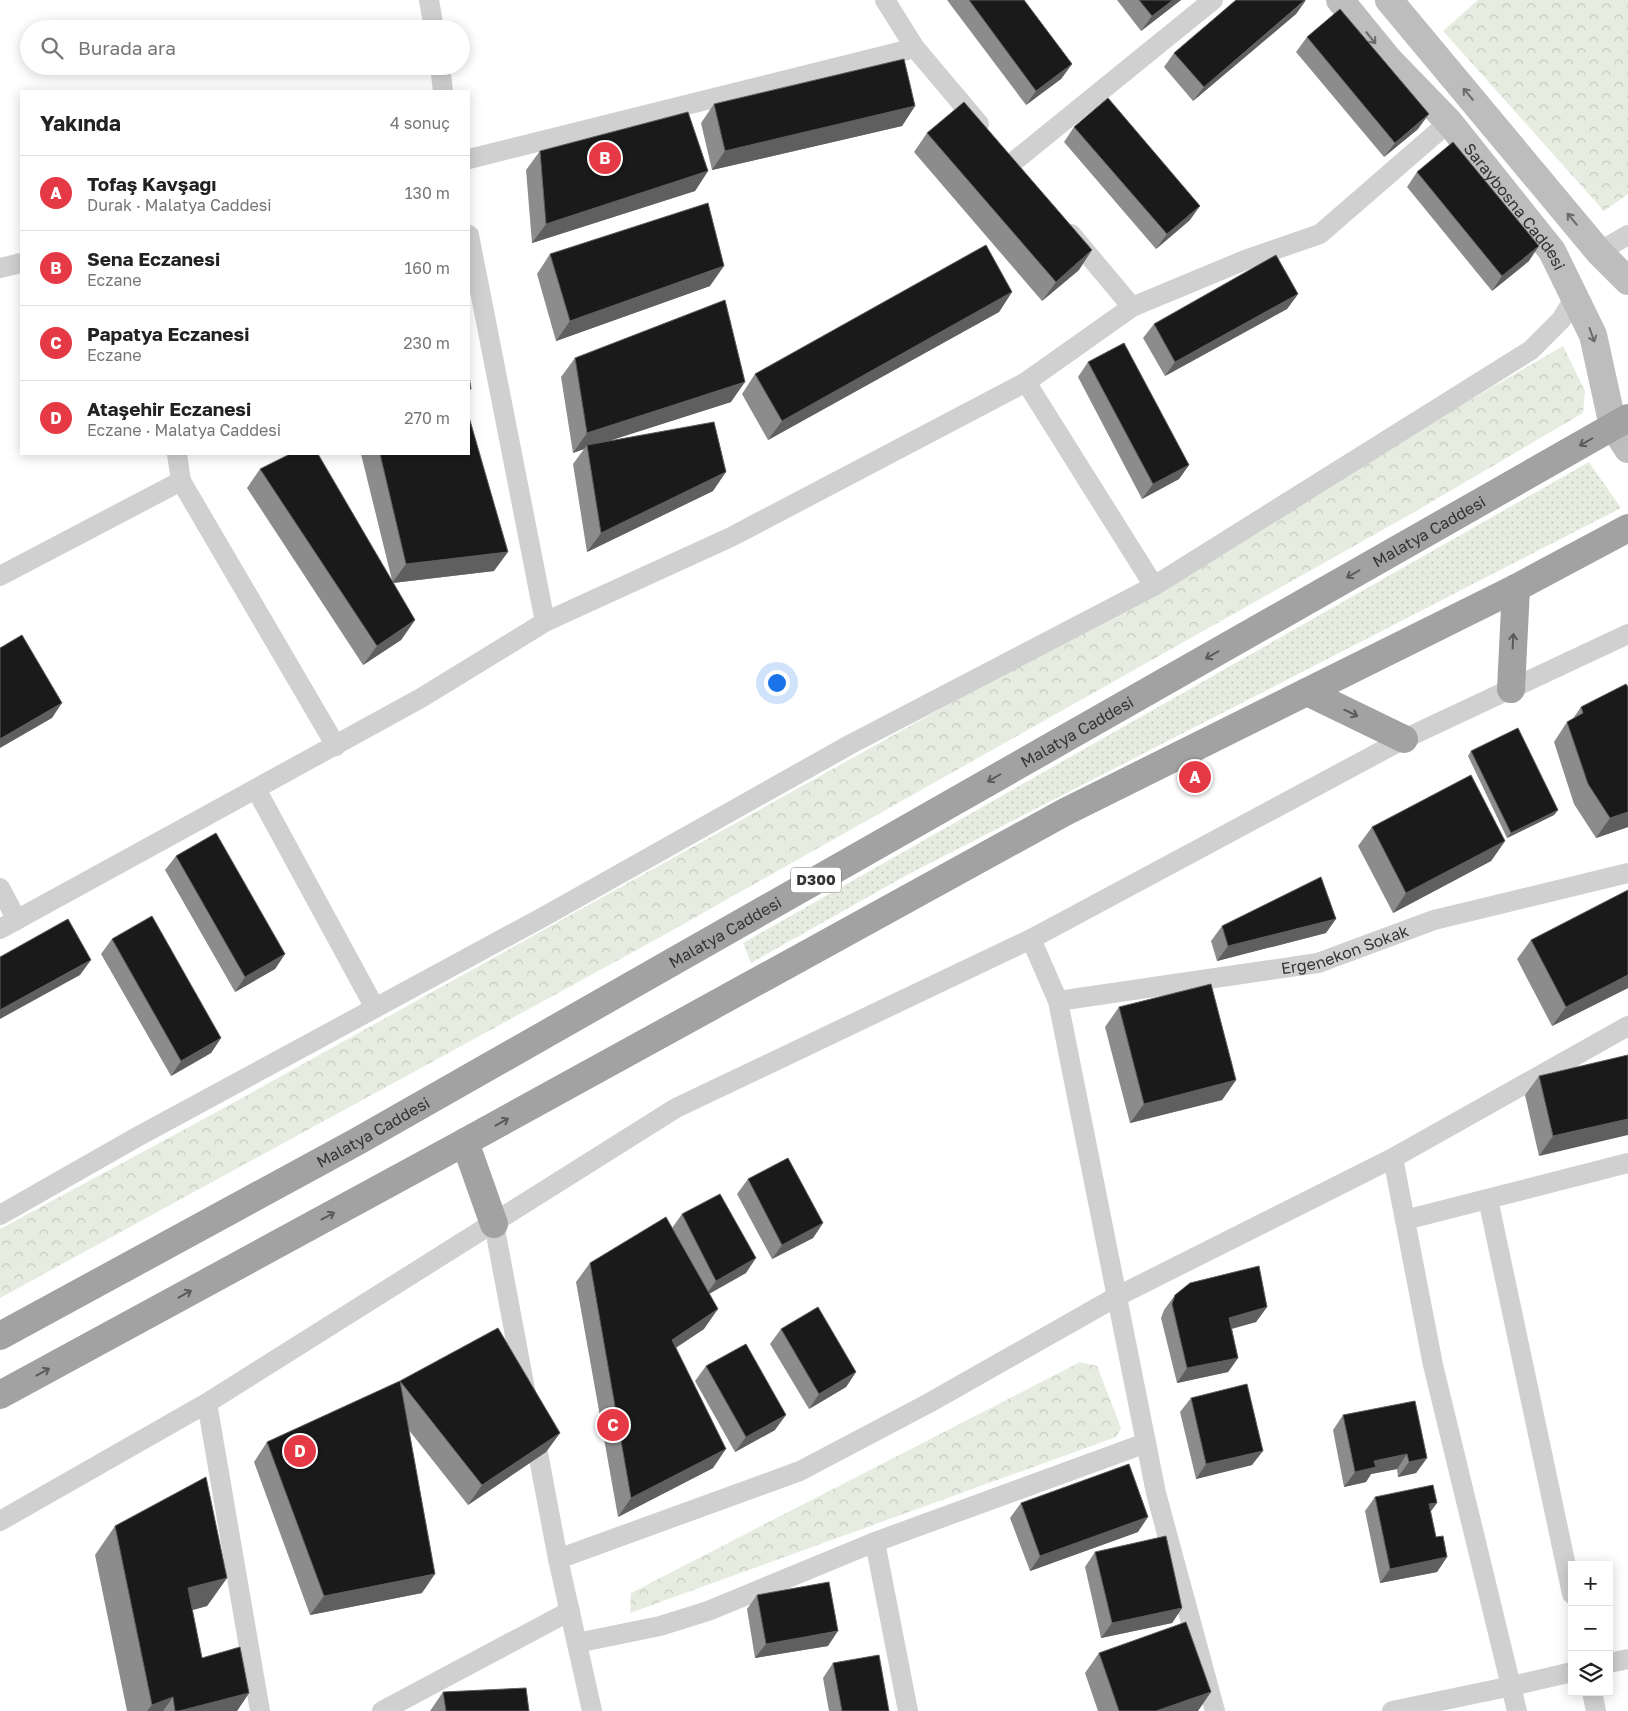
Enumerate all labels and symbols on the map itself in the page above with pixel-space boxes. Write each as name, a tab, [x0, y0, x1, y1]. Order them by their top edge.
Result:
one-way arrow	[1366, 31, 1377, 44]
one-way arrow	[1462, 88, 1473, 101]
pin: B	[589, 139, 621, 177]
street label: Saraybosna Caddesi	[1460, 139, 1570, 273]
one-way arrow	[1566, 213, 1577, 226]
one-way arrow	[1588, 326, 1597, 342]
one-way arrow	[1578, 437, 1593, 447]
street label: Malatya Caddesi	[1369, 491, 1489, 571]
one-way arrow	[1347, 570, 1361, 580]
one-way arrow	[1509, 633, 1518, 649]
one-way arrow	[1205, 650, 1220, 660]
your location	[764, 670, 790, 696]
street label: Malatya Caddesi	[1017, 692, 1137, 772]
one-way arrow	[1343, 709, 1358, 718]
pin: A	[1179, 758, 1211, 796]
one-way arrow	[988, 773, 1002, 783]
road number: D300	[791, 868, 841, 892]
street label: Malatya Caddesi	[665, 892, 785, 972]
street label: Ergenekon Sokak	[1280, 920, 1411, 978]
street label: Malatya Caddesi	[313, 1092, 433, 1172]
one-way arrow	[494, 1117, 509, 1127]
one-way arrow	[320, 1211, 335, 1220]
one-way arrow	[178, 1289, 193, 1299]
one-way arrow	[35, 1367, 50, 1377]
pin: C	[597, 1406, 629, 1444]
pin: D	[284, 1432, 316, 1470]

